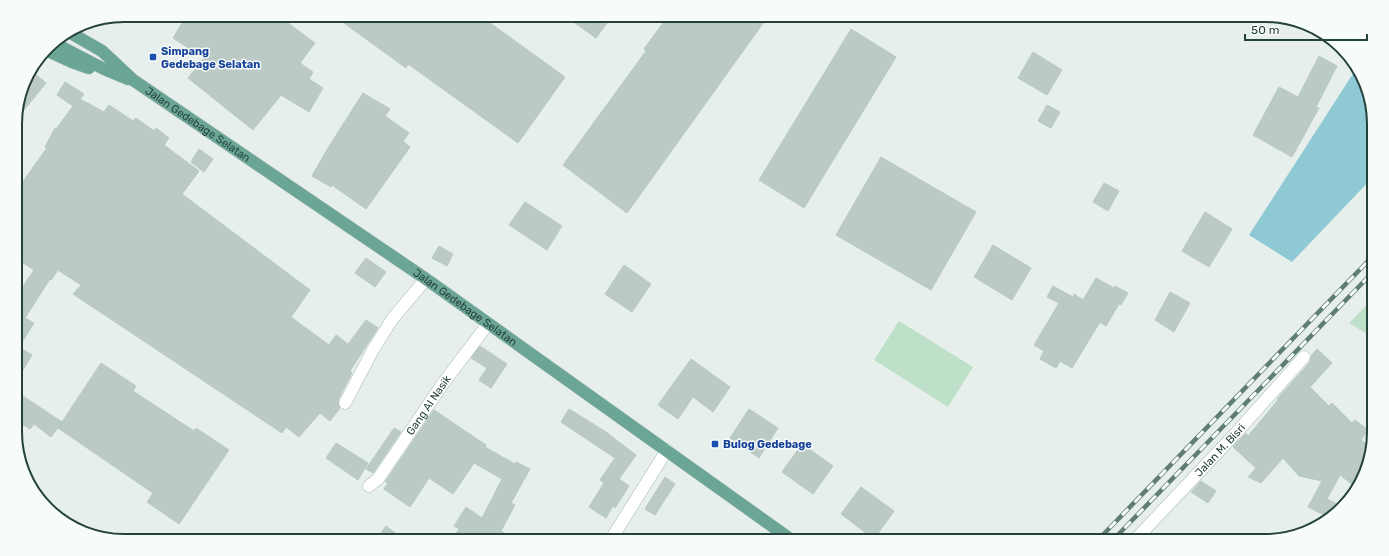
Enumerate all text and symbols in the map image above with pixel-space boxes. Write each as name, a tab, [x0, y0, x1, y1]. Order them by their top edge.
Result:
scale bar	[1245, 16, 1367, 42]
text: 50 m	[1251, 23, 1279, 37]
place label: Simpang Gedebage Selatan	[161, 45, 260, 71]
marker: Simpang Gedebage Selatan	[148, 52, 158, 62]
street label: Jalan Gedebage Selatan	[143, 84, 253, 164]
street label: Jalan Gedebage Selatan	[411, 266, 520, 348]
street label: Gang Al Nasik	[403, 372, 454, 437]
street label: Jalan M. Bisri	[1192, 421, 1248, 479]
place label: Bulog Gedebage	[723, 438, 812, 451]
marker: Bulog Gedebage	[710, 439, 720, 449]

